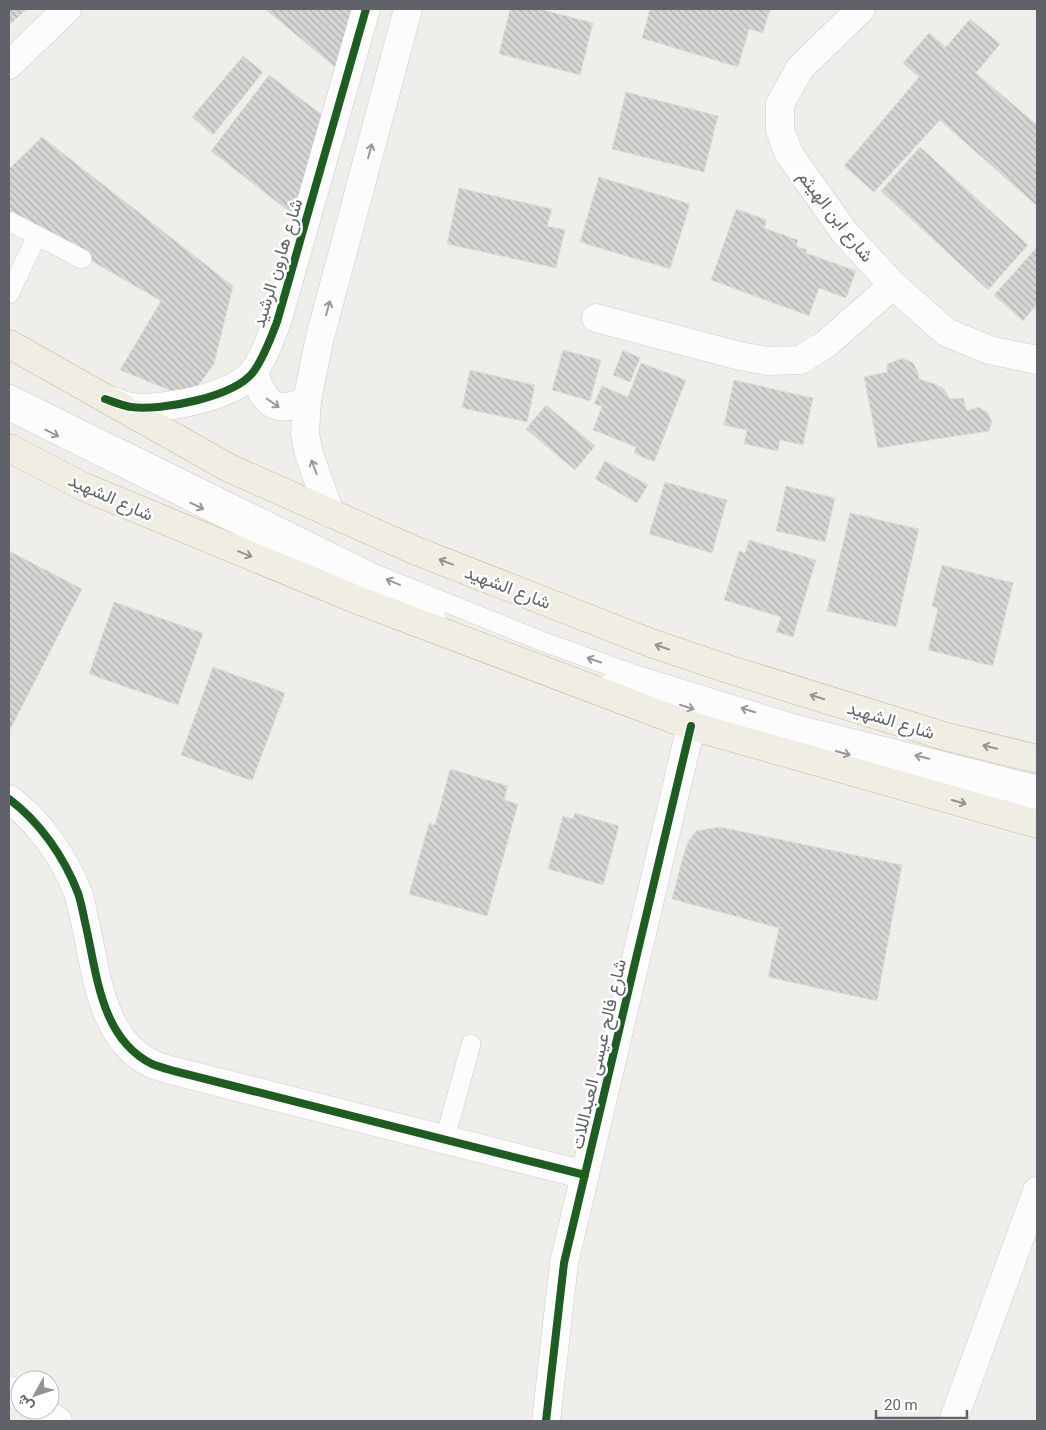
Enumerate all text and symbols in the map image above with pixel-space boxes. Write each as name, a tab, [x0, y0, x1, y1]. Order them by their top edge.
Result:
one-way arrow	[366, 143, 375, 159]
street label: شارع ابن الهيثم	[792, 166, 878, 267]
street label: شارع هارون الرشيد	[247, 196, 308, 331]
one-way arrow	[324, 300, 333, 316]
one-way arrow	[266, 397, 280, 408]
one-way arrow	[44, 429, 59, 438]
one-way arrow	[309, 460, 318, 475]
street label: شارع الشهيد	[65, 469, 157, 527]
one-way arrow	[190, 501, 205, 511]
one-way arrow	[237, 549, 252, 559]
one-way arrow	[439, 557, 454, 567]
street label: شارع الشهيد	[461, 561, 554, 615]
one-way arrow	[386, 577, 401, 586]
one-way arrow	[655, 642, 671, 651]
one-way arrow	[586, 655, 602, 664]
one-way arrow	[809, 692, 825, 702]
street label: شارع الشهيد	[844, 697, 937, 745]
one-way arrow	[679, 703, 695, 712]
one-way arrow	[740, 705, 756, 715]
one-way arrow	[982, 742, 998, 751]
one-way arrow	[835, 748, 851, 758]
one-way arrow	[914, 752, 930, 761]
one-way arrow	[951, 798, 967, 808]
street label: شارع فالح عيسى العبداللات	[566, 957, 632, 1151]
north arrow	[10, 1370, 60, 1420]
scale bar	[876, 1388, 967, 1420]
text: ش	[13, 1391, 37, 1415]
text: 20 m	[884, 1396, 918, 1414]

